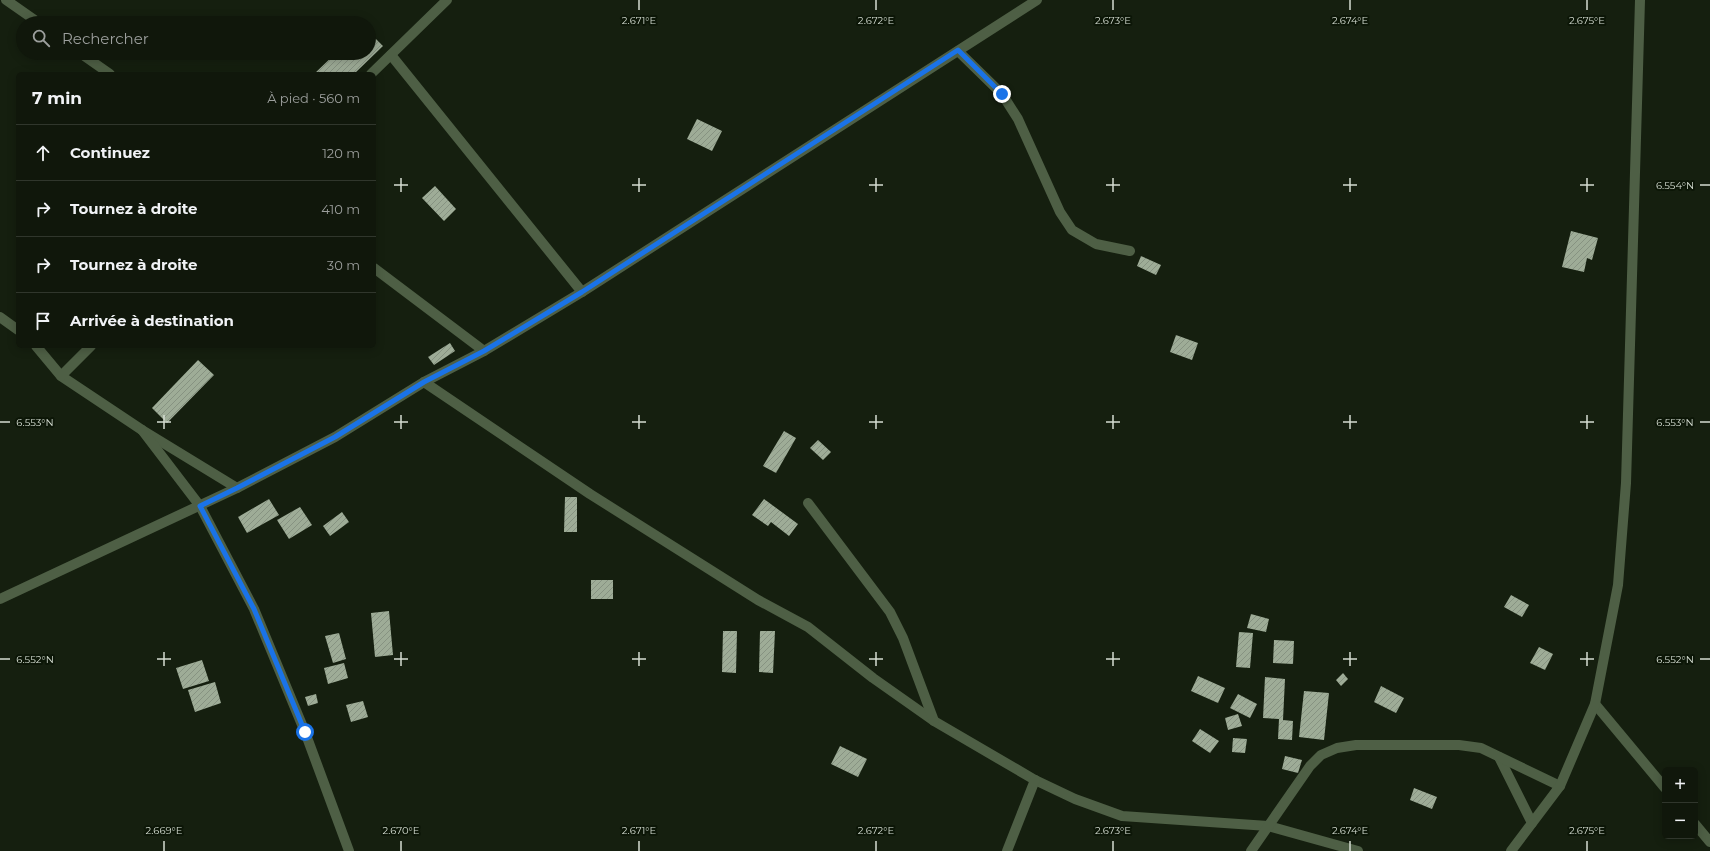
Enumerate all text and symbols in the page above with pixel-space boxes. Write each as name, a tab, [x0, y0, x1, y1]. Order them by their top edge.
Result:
text: 2.671°E	[622, 14, 656, 27]
text: 2.672°E	[858, 14, 894, 27]
text: 2.673°E	[1095, 14, 1131, 27]
text: 2.674°E	[1332, 14, 1368, 27]
text: 2.675°E	[1569, 14, 1605, 27]
search box	[16, 16, 376, 60]
icon: search	[30, 27, 52, 49]
text: Rechercher	[62, 29, 149, 48]
route end	[993, 85, 1011, 103]
text: 7 min	[32, 88, 82, 108]
text: À pied · 560 m	[267, 90, 360, 106]
icon: ahead	[32, 142, 54, 164]
text: Continuez	[70, 143, 150, 162]
text: 120 m	[322, 145, 360, 161]
text: 6.554°N	[1656, 179, 1694, 192]
icon: right	[32, 198, 54, 220]
text: Tournez à droite	[70, 199, 198, 218]
text: 410 m	[321, 201, 360, 217]
icon: right	[32, 254, 54, 276]
text: Tournez à droite	[70, 255, 198, 274]
text: 30 m	[327, 257, 360, 273]
icon: arrive	[32, 310, 54, 332]
text: Arrivée à destination	[70, 311, 234, 330]
text: 6.553°N	[16, 416, 54, 429]
text: 6.553°N	[1656, 416, 1694, 429]
text: 6.552°N	[16, 653, 54, 666]
text: 6.552°N	[1656, 653, 1694, 666]
route start	[296, 723, 314, 741]
map controls	[1662, 767, 1698, 839]
button: +	[1662, 767, 1698, 803]
button: −	[1662, 803, 1698, 839]
text: 2.669°E	[146, 824, 183, 837]
text: 2.670°E	[382, 824, 420, 837]
text: 2.671°E	[622, 824, 656, 837]
text: 2.672°E	[858, 824, 894, 837]
text: 2.673°E	[1095, 824, 1131, 837]
text: 2.674°E	[1332, 824, 1368, 837]
text: 2.675°E	[1569, 824, 1605, 837]

